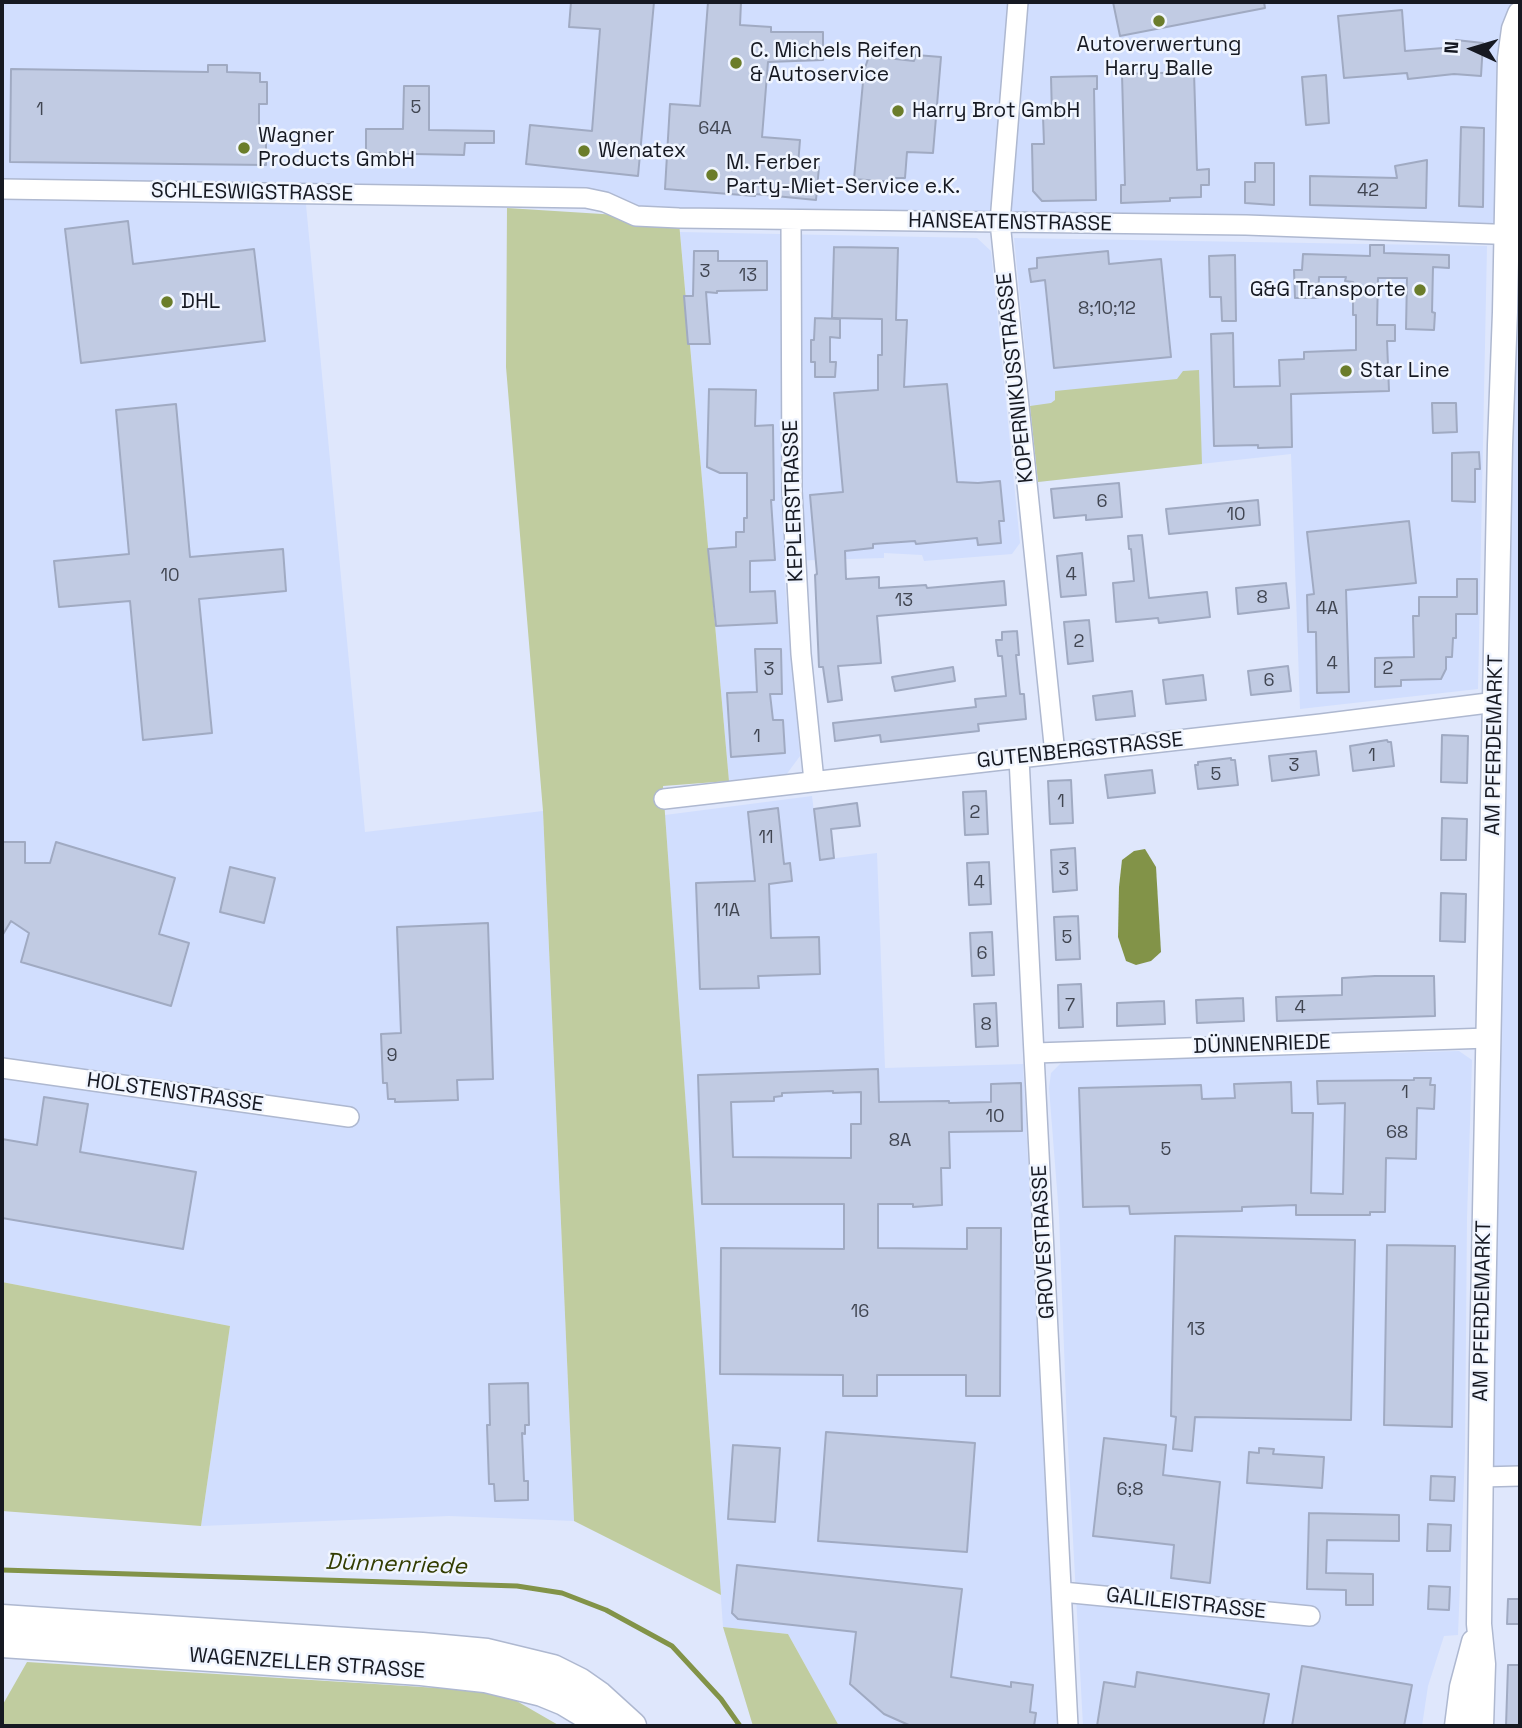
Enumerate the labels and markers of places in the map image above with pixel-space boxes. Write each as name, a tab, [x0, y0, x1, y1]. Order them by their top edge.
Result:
marker: Autoverwertung Harry Balle	[1151, 13, 1167, 29]
place label: Autoverwertung Harry Balle	[1077, 32, 1241, 82]
place label: C. Michels Reifen & Autoservice	[750, 38, 922, 88]
marker: C. Michels Reifen & Autoservice	[728, 55, 744, 71]
place label: Harry Brot GmbH	[912, 98, 1080, 124]
marker: Harry Brot GmbH	[890, 103, 906, 119]
place label: Wagner Products GmbH	[258, 123, 415, 173]
place label: Wenatex	[598, 138, 686, 164]
marker: Wagner Products GmbH	[236, 140, 252, 156]
marker: Wenatex	[576, 143, 592, 159]
place label: M. Ferber Party-Miet-Service e.K.	[726, 150, 960, 200]
marker: M. Ferber Party-Miet-Service e.K.	[704, 167, 720, 183]
place label: G&G Transporte	[1250, 277, 1406, 303]
marker: G&G Transporte	[1412, 282, 1428, 298]
place label: DHL	[181, 289, 220, 315]
marker: DHL	[159, 294, 175, 310]
place label: Star Line	[1360, 358, 1450, 384]
marker: Star Line	[1338, 363, 1354, 379]

